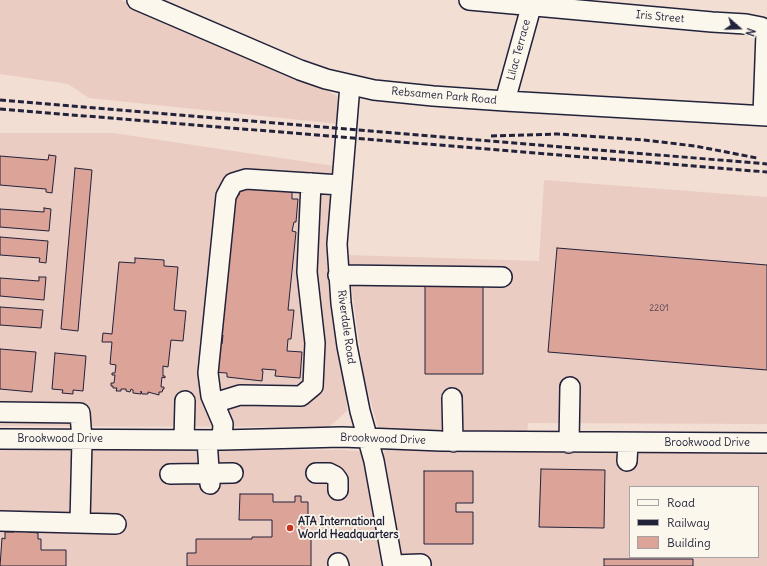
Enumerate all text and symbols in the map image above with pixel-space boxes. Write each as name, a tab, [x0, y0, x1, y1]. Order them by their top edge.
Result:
street label: Iris Street	[635, 8, 685, 26]
north arrow	[719, 8, 759, 48]
street label: Lilac Terrace	[505, 18, 533, 82]
text: N	[742, 26, 758, 38]
street label: Rebsamen Park Road	[391, 85, 497, 107]
street label: Riverdale Road	[334, 289, 358, 365]
house number: 2201	[649, 303, 669, 313]
street label: Brookwood Drive	[340, 431, 426, 447]
street label: Brookwood Drive	[17, 432, 103, 446]
street label: Brookwood Drive	[664, 436, 750, 450]
legend	[629, 486, 759, 558]
text: Road	[667, 495, 695, 510]
place label: ATA International World Headquarters	[298, 515, 399, 541]
text: Railway	[667, 515, 710, 530]
marker: ATA International World Headquarters	[285, 523, 295, 533]
text: Building	[667, 535, 711, 550]

